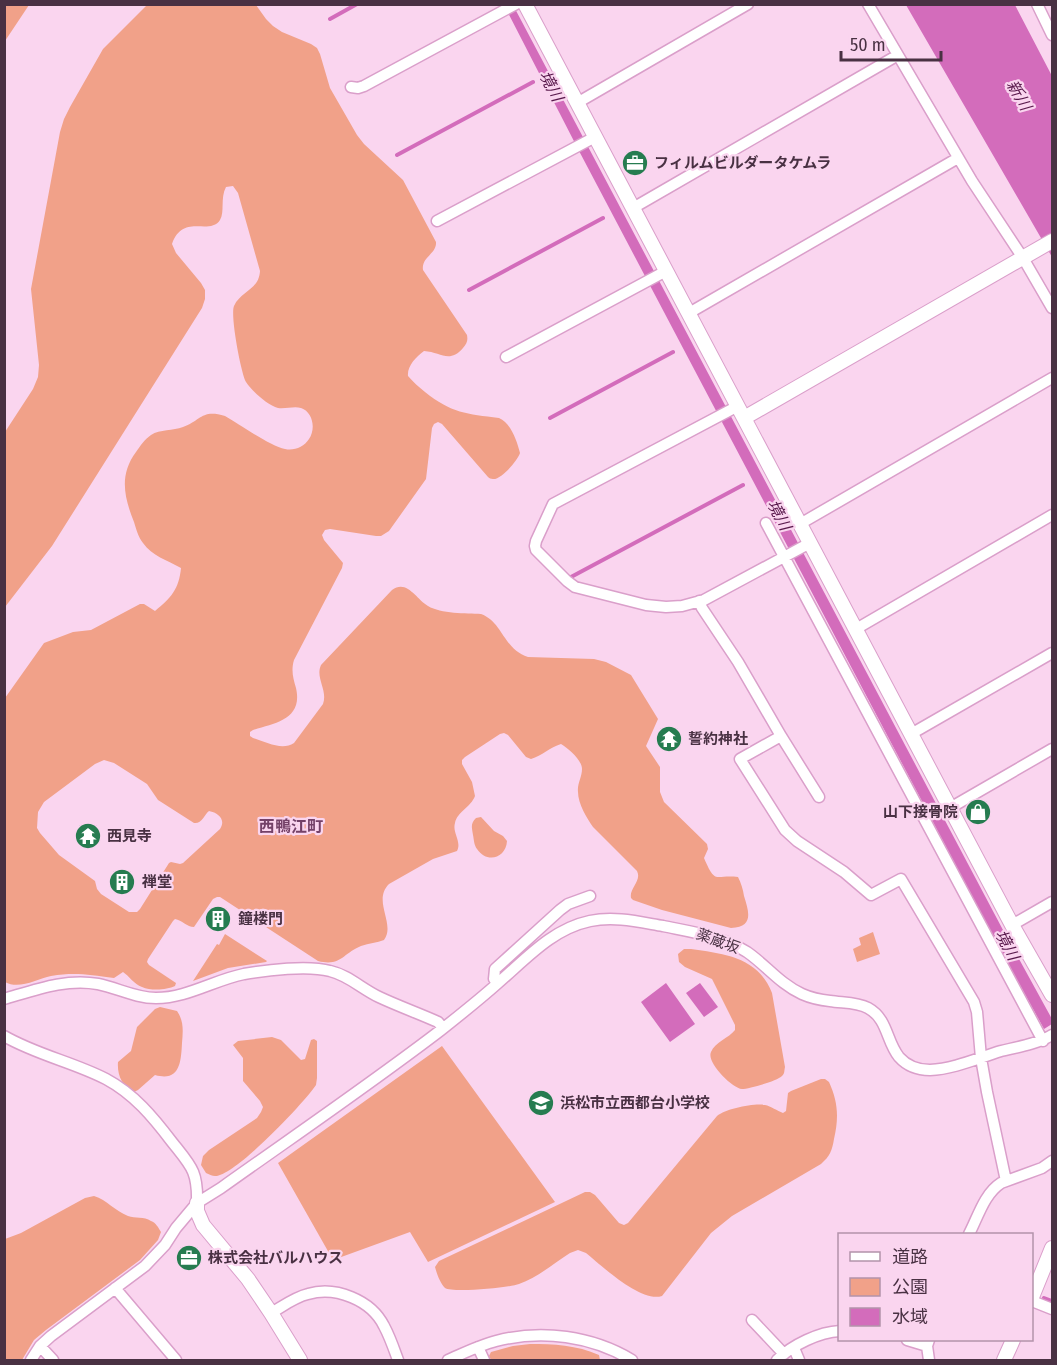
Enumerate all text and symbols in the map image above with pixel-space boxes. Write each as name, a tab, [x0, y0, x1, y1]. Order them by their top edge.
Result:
scale bar	[841, 24, 942, 62]
text: 50 m	[850, 34, 886, 56]
water label: 境川	[535, 67, 568, 106]
water label: 新川	[1003, 76, 1036, 115]
office icon: フィルムビルダータケムラ	[620, 148, 650, 178]
place label: フィルムビルダータケムラ	[654, 154, 832, 172]
water label: 境川	[763, 496, 796, 535]
temple icon: 誓約神社	[654, 724, 684, 754]
place label: 誓約神社	[688, 730, 748, 748]
shop icon: 山下接骨院	[963, 797, 993, 827]
place label: 山下接骨院	[883, 803, 958, 821]
district label: 西鴨江町	[259, 817, 323, 836]
temple icon: 西見寺	[73, 821, 103, 851]
place label: 西見寺	[107, 827, 152, 845]
building icon: 禅堂	[107, 867, 137, 897]
place label: 禅堂	[141, 873, 172, 891]
building icon: 鐘楼門	[203, 904, 233, 934]
place label: 鐘楼門	[238, 910, 283, 928]
street label: 薬蔵坂	[694, 925, 742, 957]
water label: 境川	[991, 926, 1024, 965]
school or university icon: 浜松市立西都台小学校	[526, 1088, 556, 1118]
place label: 浜松市立西都台小学校	[560, 1094, 710, 1112]
legend	[838, 1233, 1033, 1341]
office icon: 株式会社バルハウス	[174, 1243, 204, 1273]
text: 道路	[892, 1246, 928, 1268]
place label: 株式会社バルハウス	[208, 1249, 343, 1267]
text: 公園	[892, 1276, 928, 1298]
text: 水域	[892, 1306, 928, 1328]

